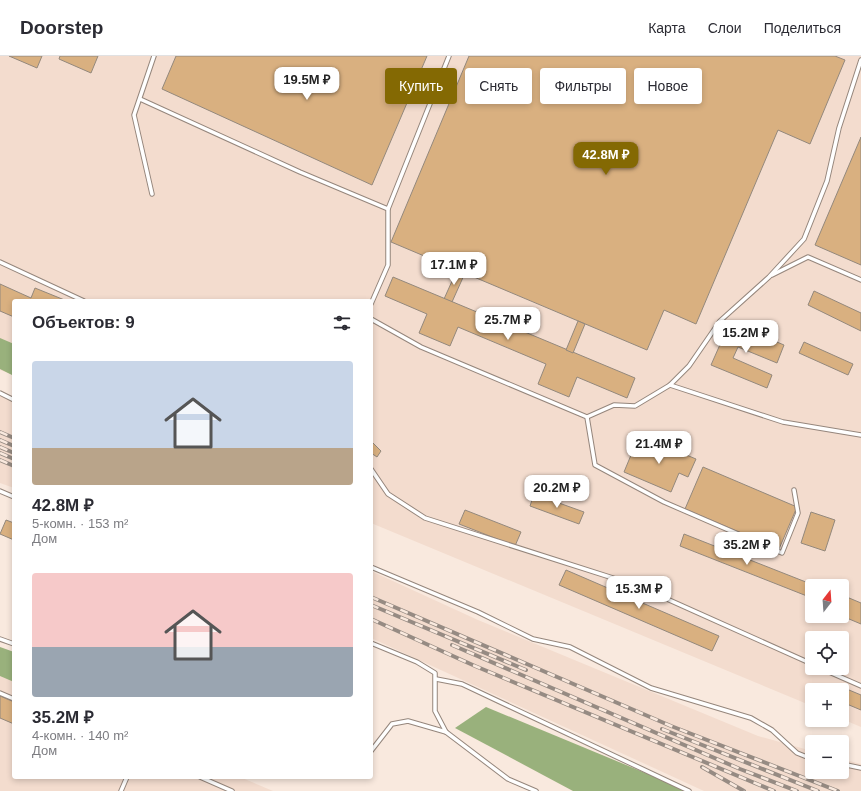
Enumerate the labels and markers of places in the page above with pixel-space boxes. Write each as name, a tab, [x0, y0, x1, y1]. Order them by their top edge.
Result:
pin: 19.5M ₽	[270, 67, 344, 101]
pin: 42.8M ₽	[569, 142, 643, 176]
pin: 17.1M ₽	[417, 252, 491, 286]
pin: 25.7M ₽	[471, 307, 545, 341]
pin: 15.2M ₽	[709, 320, 783, 354]
pin: 21.4M ₽	[622, 431, 696, 465]
pin: 20.2M ₽	[520, 475, 594, 509]
pin: 35.2M ₽	[710, 532, 784, 566]
pin: 15.3M ₽	[602, 576, 676, 610]

